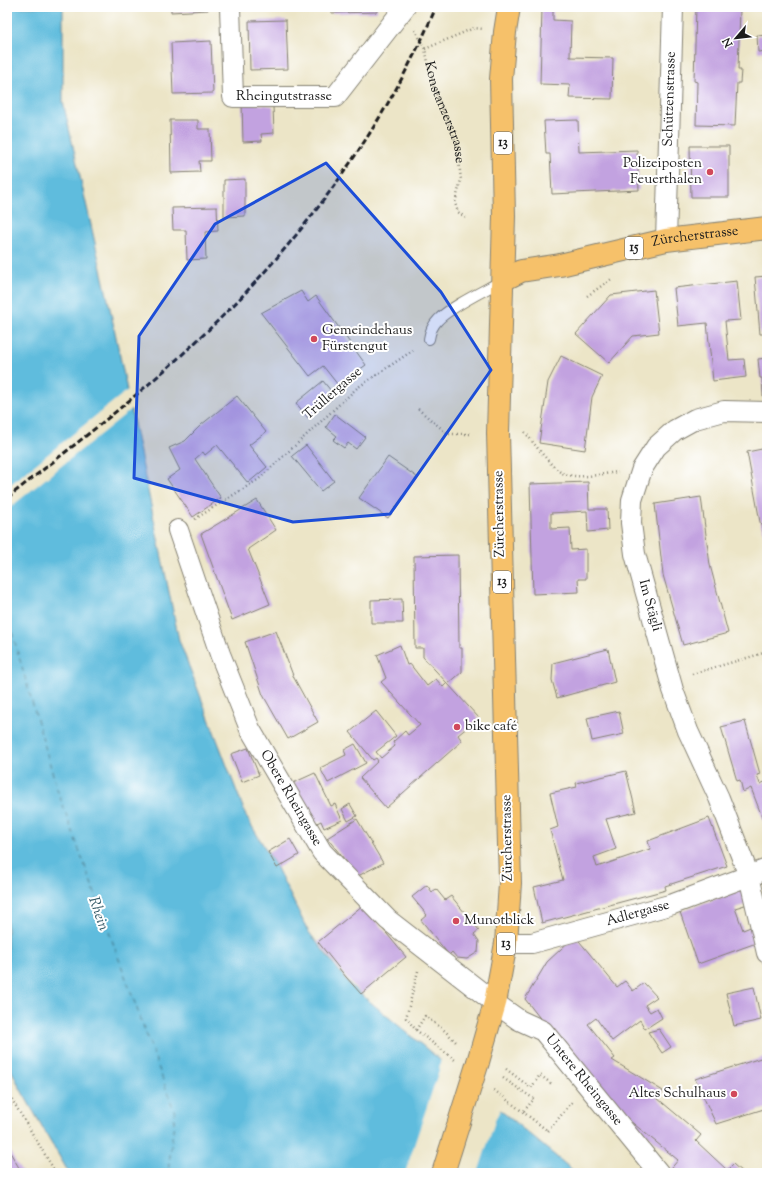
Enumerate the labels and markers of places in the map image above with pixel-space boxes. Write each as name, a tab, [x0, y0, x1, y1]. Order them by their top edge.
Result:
place label: Polizeiposten Feuerthalen	[623, 154, 702, 190]
marker: Polizeiposten Feuerthalen	[705, 167, 715, 177]
place label: Gemeindehaus Fürstengut	[322, 321, 412, 357]
marker: Gemeindehaus Fürstengut	[309, 334, 319, 344]
place label: bike café	[465, 717, 517, 737]
marker: bike café	[452, 722, 462, 732]
place label: Munotblick	[464, 911, 535, 931]
marker: Munotblick	[451, 916, 461, 926]
place label: Altes Schulhaus	[628, 1084, 726, 1104]
marker: Altes Schulhaus	[729, 1089, 739, 1099]

